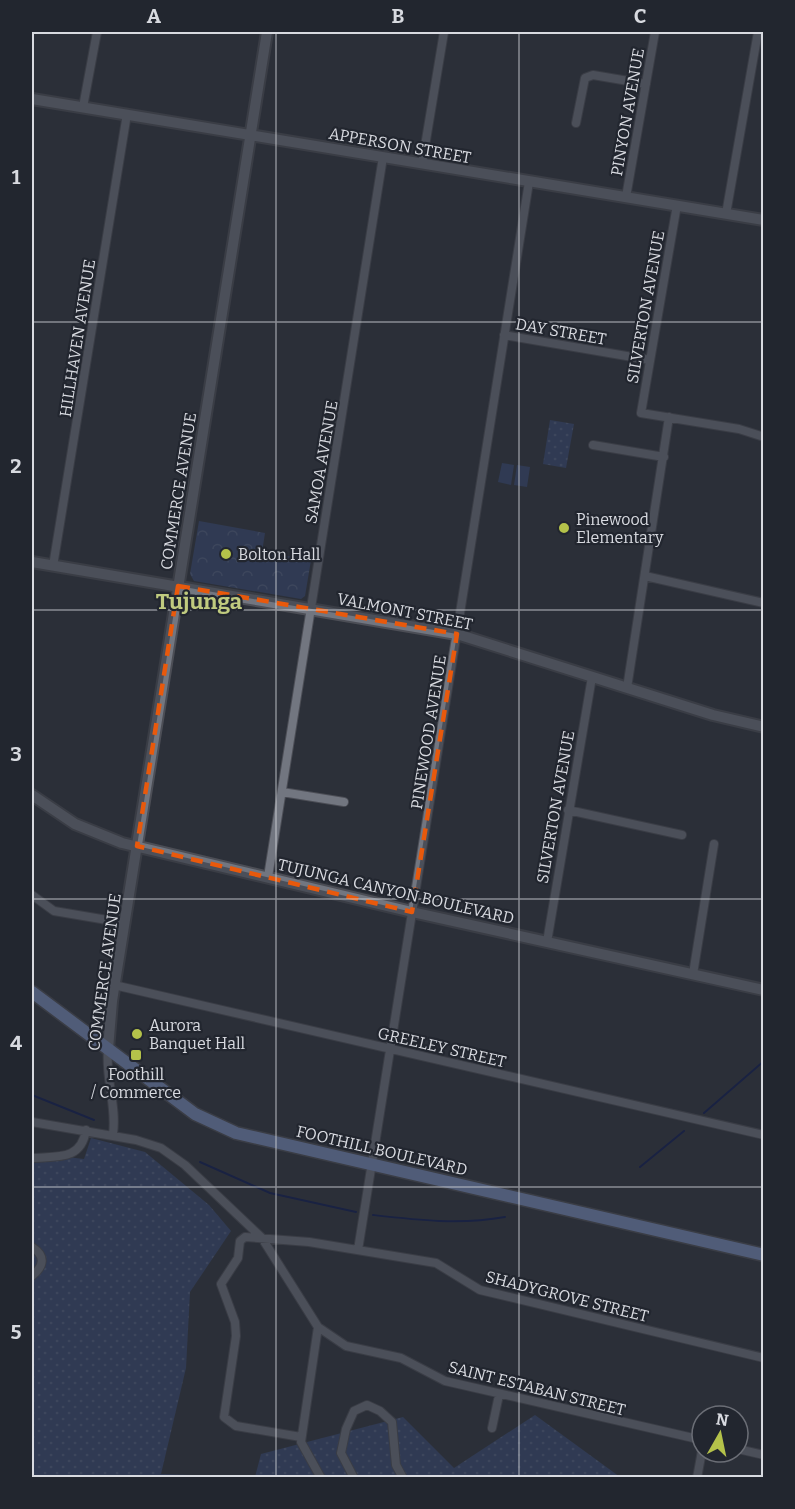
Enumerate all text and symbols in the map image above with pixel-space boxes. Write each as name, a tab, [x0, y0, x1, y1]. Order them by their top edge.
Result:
text: A	[147, 4, 162, 28]
text: B	[392, 4, 405, 28]
text: C	[634, 4, 646, 28]
street label: PINYON AVENUE	[607, 47, 648, 177]
street label: APPERSON STREET	[327, 124, 473, 167]
text: 1	[12, 165, 21, 189]
street label: SILVERTON AVENUE	[623, 229, 668, 385]
street label: HILLHAVEN AVENUE	[56, 258, 99, 418]
street label: DAY STREET	[514, 314, 608, 349]
street label: SAMOA AVENUE	[301, 399, 342, 525]
street label: COMMERCE AVENUE	[157, 411, 200, 571]
text: 2	[10, 454, 22, 478]
place label: Pinewood Elementary	[576, 510, 664, 547]
marker: Pinewood Elementary	[557, 521, 571, 535]
place label: Bolton Hall	[238, 545, 321, 564]
marker: Bolton Hall	[219, 547, 233, 561]
district label: Tujunga	[156, 588, 243, 615]
street label: VALMONT STREET	[336, 589, 474, 634]
street label: PINEWOOD AVENUE	[407, 654, 450, 811]
street label: SILVERTON AVENUE	[533, 729, 578, 885]
text: 3	[10, 742, 22, 766]
street label: TUJUNGA CANYON BOULEVARD	[276, 855, 516, 928]
street label: COMMERCE AVENUE	[84, 892, 125, 1052]
place label: Aurora Banquet Hall	[149, 1016, 246, 1053]
street label: GREELEY STREET	[376, 1023, 508, 1072]
marker: Aurora Banquet Hall	[130, 1027, 144, 1041]
text: 4	[10, 1031, 22, 1055]
marker: Foothill / Commerce	[129, 1048, 143, 1062]
place label: Foothill / Commerce	[91, 1065, 181, 1102]
street label: FOOTHILL BOULEVARD	[295, 1122, 469, 1179]
street label: SHADYGROVE STREET	[483, 1267, 650, 1326]
text: 5	[11, 1320, 22, 1344]
street label: SAINT ESTABAN STREET	[446, 1357, 627, 1420]
north arrow	[690, 1404, 750, 1464]
text: N	[715, 1409, 730, 1430]

